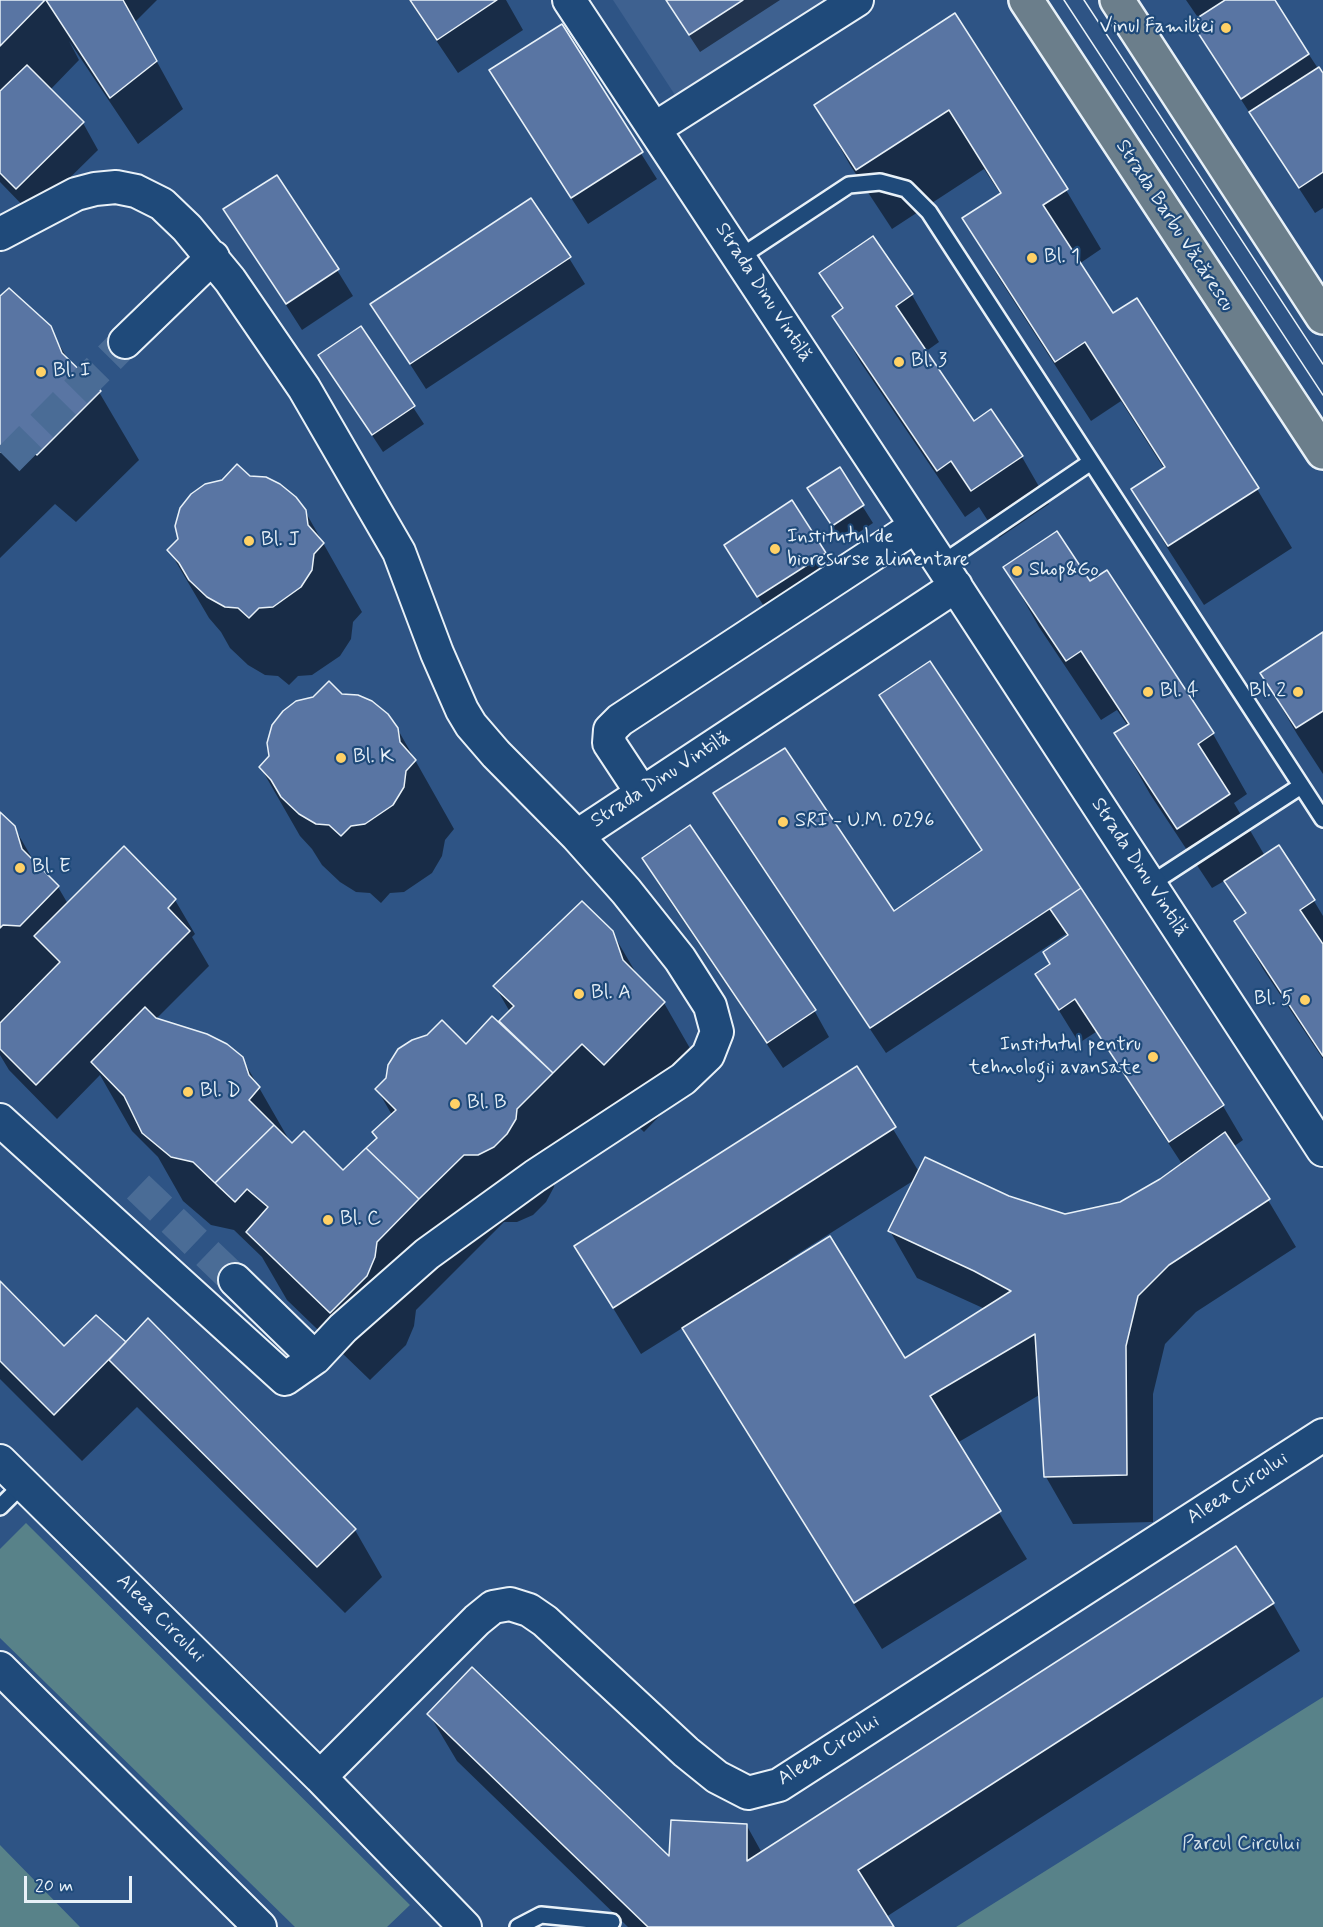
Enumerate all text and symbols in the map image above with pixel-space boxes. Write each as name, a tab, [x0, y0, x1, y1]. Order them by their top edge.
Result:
place label: Vinul Familiei	[1100, 16, 1214, 40]
marker: Vinul Familiei	[1219, 21, 1233, 35]
street label: Strada Barbu Văcărescu	[1109, 136, 1239, 316]
street label: Strada Dinu Vintilă	[709, 219, 817, 367]
place label: Bl. 1	[1044, 246, 1080, 270]
marker: Bl. 1	[1025, 251, 1039, 265]
place label: Bl. 3	[911, 350, 947, 374]
marker: Bl. 3	[892, 355, 906, 369]
place label: Bl. I	[53, 360, 91, 384]
marker: Bl. I	[34, 365, 48, 379]
place label: Institutul de bioresurse alimentare	[787, 526, 969, 573]
place label: Bl. J	[261, 529, 300, 553]
marker: Bl. J	[242, 534, 256, 548]
marker: Institutul de bioresurse alimentare	[768, 542, 782, 556]
place label: Shop&Go	[1029, 559, 1099, 583]
marker: Shop&Go	[1010, 564, 1024, 578]
place label: Bl. 4	[1160, 680, 1199, 704]
place label: Bl. 2	[1249, 680, 1286, 704]
marker: Bl. 4	[1141, 685, 1155, 699]
marker: Bl. 2	[1291, 685, 1305, 699]
street label: Strada Dinu Vintilă	[587, 726, 735, 834]
place label: Bl. K	[353, 746, 394, 770]
marker: Bl. K	[334, 751, 348, 765]
street label: Strada Dinu Vintilă	[1085, 794, 1193, 942]
place label: SRI - U.M. 0296	[795, 810, 934, 834]
marker: SRI - U.M. 0296	[776, 815, 790, 829]
place label: Bl. E	[32, 856, 71, 880]
marker: Bl. E	[13, 861, 27, 875]
place label: Bl. A	[591, 982, 631, 1006]
marker: Bl. A	[572, 987, 586, 1001]
place label: Bl. 5	[1254, 988, 1293, 1012]
marker: Bl. 5	[1298, 993, 1312, 1007]
place label: Institutul pentru tehnologii avansate	[969, 1034, 1141, 1081]
marker: Institutul pentru tehnologii avansate	[1146, 1050, 1160, 1064]
place label: Bl. D	[200, 1080, 241, 1104]
marker: Bl. D	[181, 1085, 195, 1099]
place label: Bl. B	[467, 1092, 507, 1116]
marker: Bl. B	[448, 1097, 462, 1111]
place label: Bl. C	[340, 1208, 381, 1232]
marker: Bl. C	[321, 1213, 335, 1227]
street label: Aleea Circului	[1183, 1447, 1293, 1531]
street label: Aleea Circului	[111, 1570, 209, 1668]
street label: Aleea Circului	[774, 1710, 884, 1792]
park label: Parcul Circului	[1182, 1833, 1300, 1857]
scale bar	[27, 1864, 135, 1902]
text: 20 m	[35, 1874, 73, 1898]

